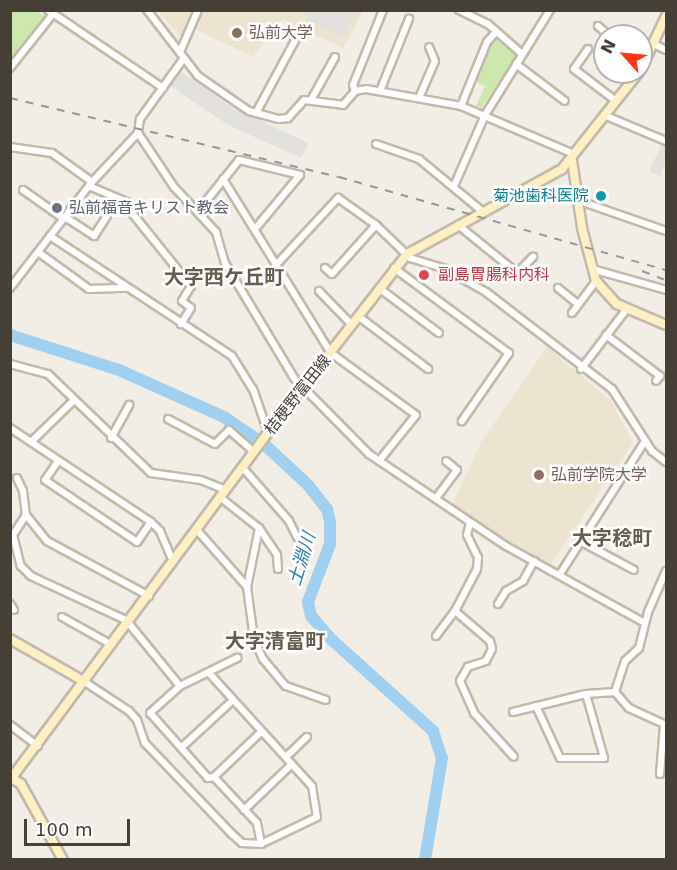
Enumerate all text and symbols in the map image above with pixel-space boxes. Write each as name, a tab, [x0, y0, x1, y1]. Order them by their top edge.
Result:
place label: 弘前大学	[249, 23, 313, 43]
north arrow	[593, 24, 653, 84]
marker: 弘前大学	[230, 26, 244, 40]
text: N	[597, 36, 620, 57]
place label: 菊池歯科医院	[493, 186, 589, 206]
marker: 菊池歯科医院	[594, 189, 608, 203]
place label: 弘前福音キリスト教会	[69, 198, 229, 218]
marker: 弘前福音キリスト教会	[50, 201, 64, 215]
district label: 大字西ケ丘町	[164, 265, 284, 289]
place label: 副島胃腸科内科	[438, 265, 550, 285]
marker: 副島胃腸科内科	[415, 266, 433, 284]
street label: 桔梗野富田線	[261, 351, 335, 439]
place label: 弘前学院大学	[551, 465, 647, 485]
marker: 弘前学院大学	[532, 468, 546, 482]
district label: 大字稔町	[572, 526, 652, 550]
water label: 土淵川	[284, 530, 320, 588]
district label: 大字清富町	[225, 629, 325, 653]
scale bar	[27, 807, 134, 845]
text: 100 m	[35, 819, 93, 840]

